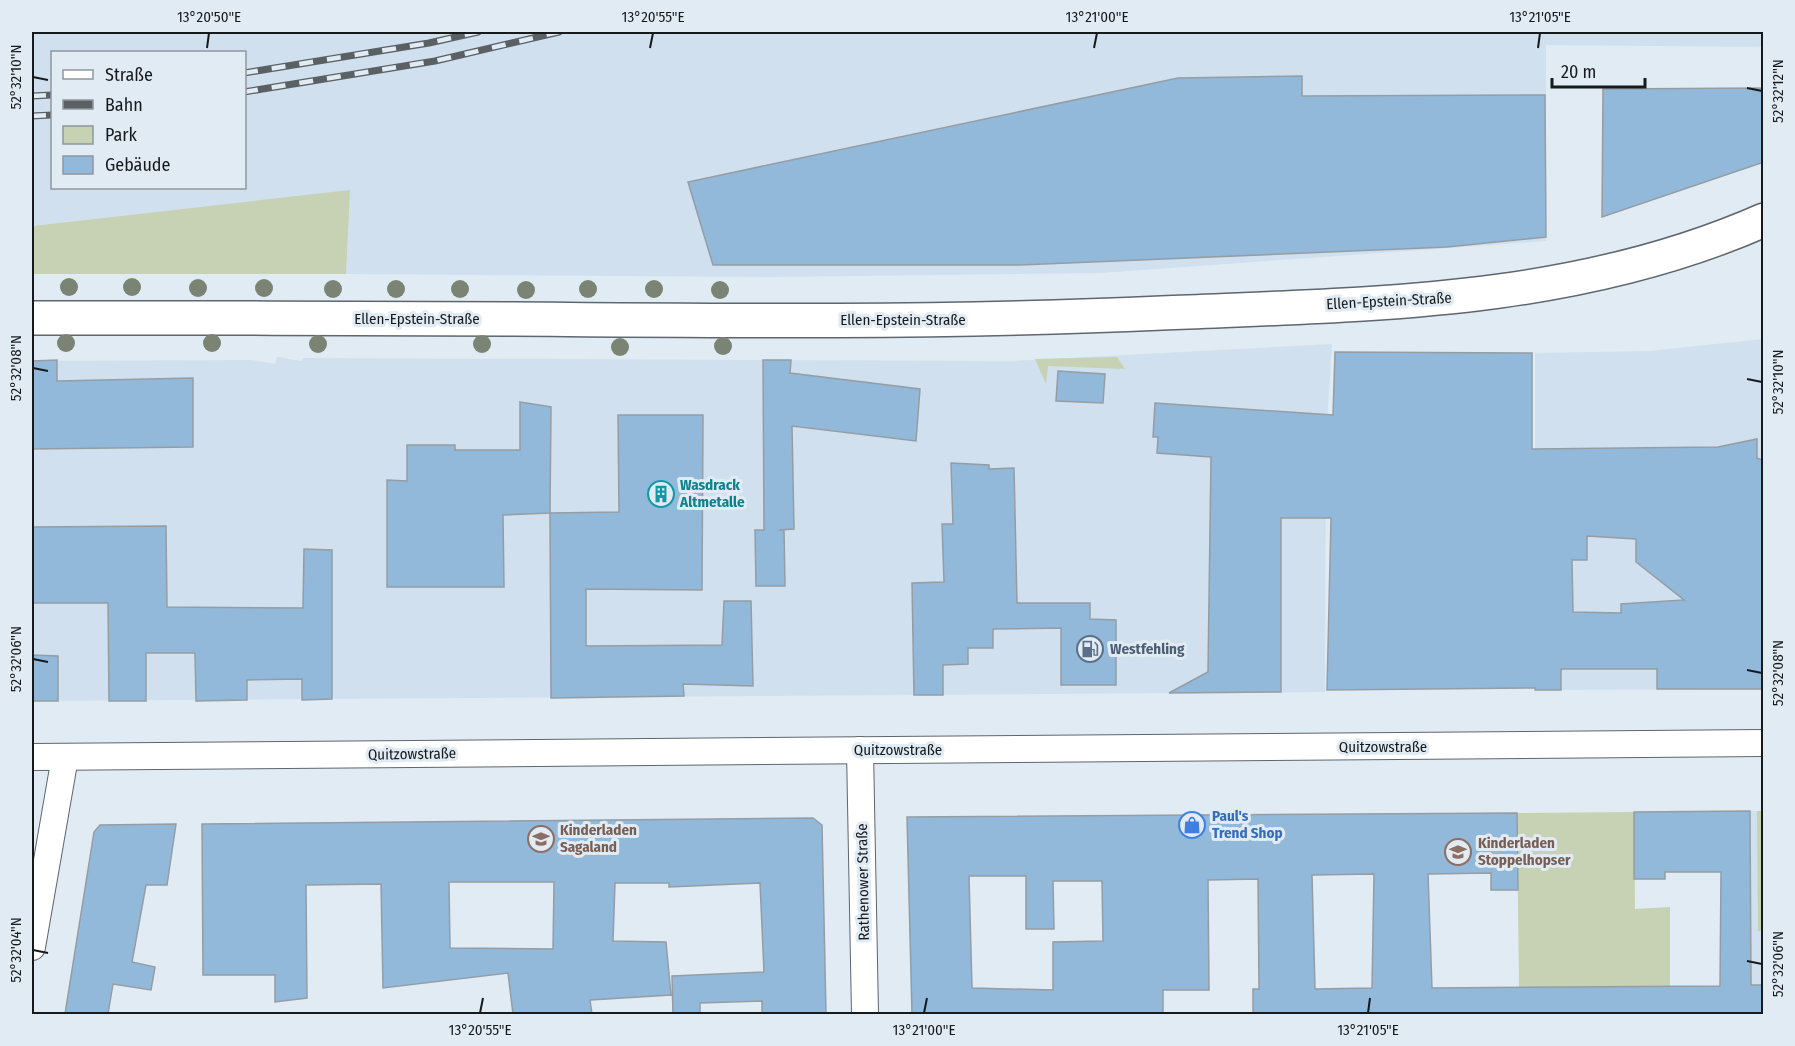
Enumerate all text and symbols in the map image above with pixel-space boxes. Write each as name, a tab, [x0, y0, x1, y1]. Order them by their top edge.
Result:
text: 13°20'50"E	[177, 8, 241, 26]
text: 13°20'55"E	[622, 8, 684, 26]
text: 13°21'00"E	[1066, 8, 1128, 26]
text: 13°21'05"E	[1509, 8, 1571, 26]
text: 52°32'10"N	[7, 45, 25, 109]
legend	[51, 51, 246, 189]
scale bar	[1552, 51, 1645, 89]
text: 52°32'12"N	[1769, 59, 1787, 123]
text: 20 m	[1561, 61, 1596, 83]
text: Straße	[105, 64, 153, 86]
text: Bahn	[105, 94, 143, 116]
text: Park	[105, 124, 138, 146]
text: Gebäude	[105, 154, 171, 176]
street label: Ellen-Epstein-Straße	[1326, 289, 1452, 313]
street label: Ellen-Epstein-Straße	[354, 310, 480, 328]
street label: Ellen-Epstein-Straße	[840, 311, 966, 329]
text: 52°32'08"N	[7, 335, 25, 401]
text: 52°32'10"N	[1769, 350, 1787, 414]
place label: Wasdrack Altmetalle	[679, 476, 745, 511]
building icon: Wasdrack Altmetalle	[646, 479, 676, 509]
text: 52°32'06"N	[7, 626, 25, 692]
fuel station icon: Westfehling	[1075, 634, 1105, 664]
place label: Westfehling	[1110, 640, 1185, 658]
text: 52°32'08"N	[1769, 640, 1787, 706]
street label: Quitzowstraße	[1339, 738, 1427, 756]
street label: Quitzowstraße	[854, 741, 942, 759]
street label: Quitzowstraße	[368, 744, 456, 764]
place label: Paul's Trend Shop	[1212, 807, 1283, 842]
shop icon: Paul's Trend Shop	[1177, 810, 1207, 840]
place label: Kinderladen Sagaland	[560, 821, 637, 856]
street label: Rathenower Straße	[853, 823, 873, 941]
school or university icon: Kinderladen Sagaland	[526, 824, 556, 854]
place label: Kinderladen Stoppelhopser	[1478, 834, 1571, 869]
school or university icon: Kinderladen Stoppelhopser	[1443, 837, 1473, 867]
text: 52°32'04"N	[7, 917, 25, 983]
text: 52°32'06"N	[1769, 931, 1787, 997]
text: 13°20'55"E	[449, 1021, 511, 1039]
text: 13°21'00"E	[893, 1021, 955, 1039]
text: 13°21'05"E	[1337, 1021, 1399, 1039]

